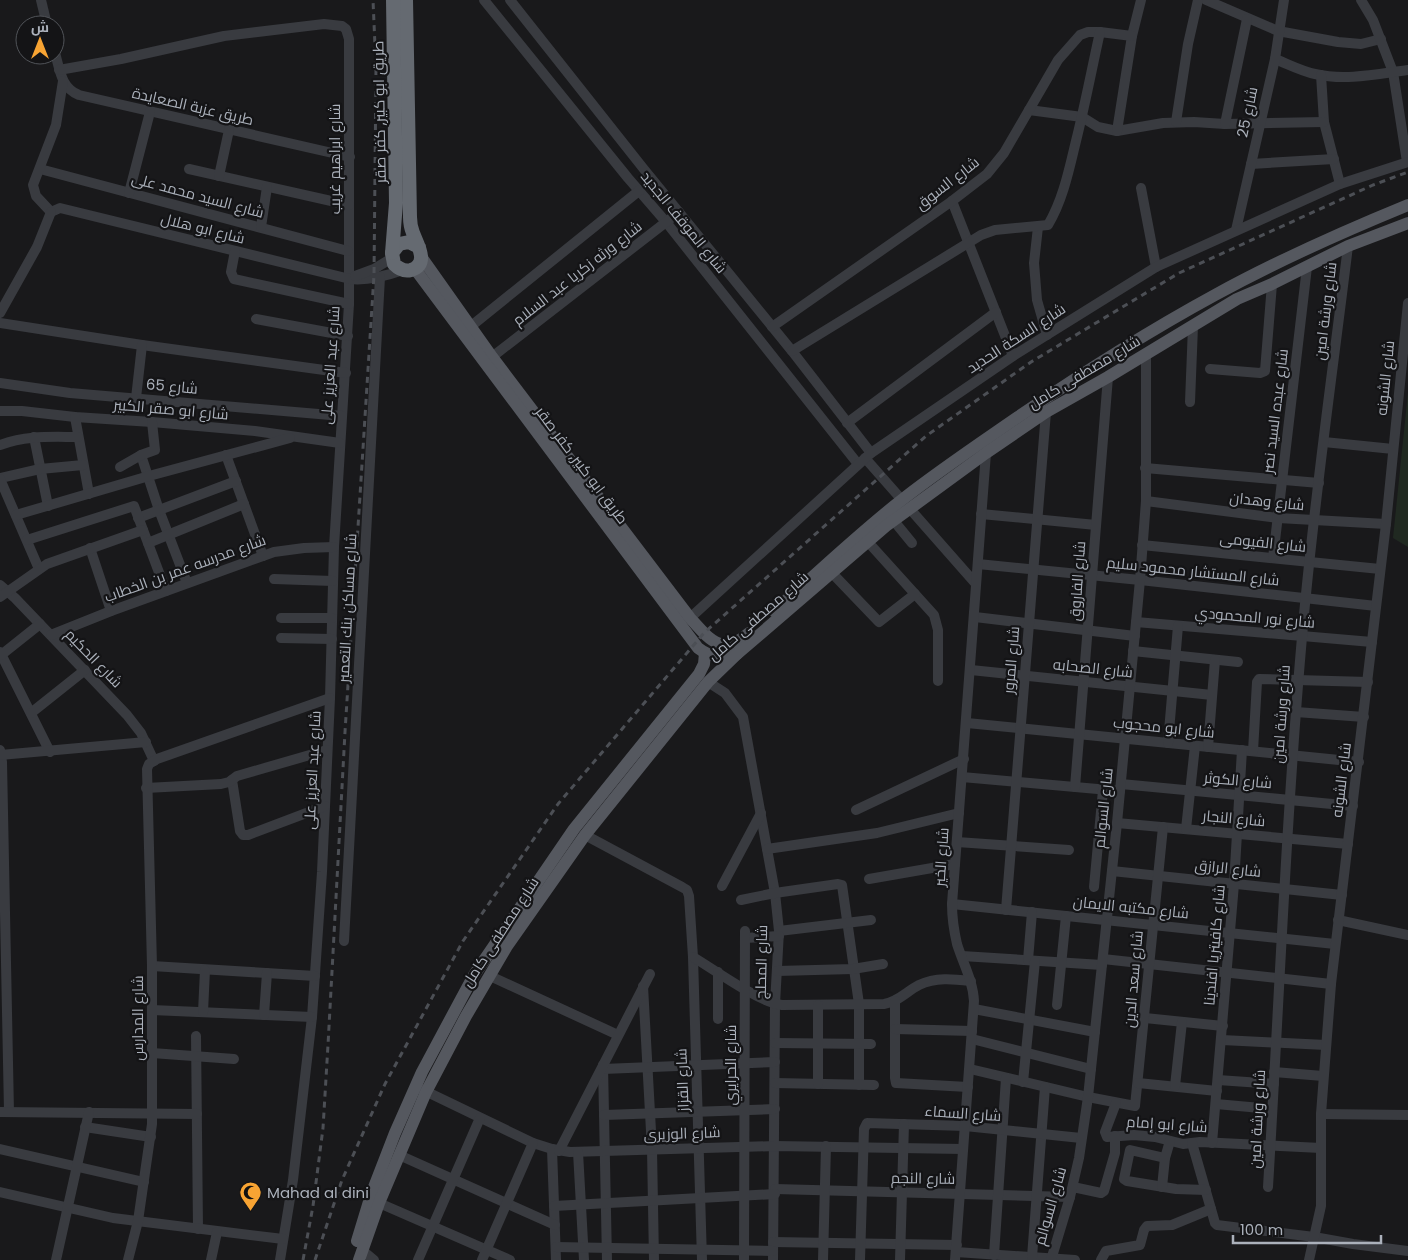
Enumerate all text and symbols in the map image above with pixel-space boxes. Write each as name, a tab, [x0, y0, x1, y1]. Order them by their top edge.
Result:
north arrow	[15, 15, 65, 65]
text: ش	[31, 17, 49, 37]
street label: طريق ابو كبير, كفر صقر	[367, 41, 391, 184]
street label: طريق عزبة الصعايدة	[130, 82, 256, 130]
street label: شارع 25	[1231, 85, 1264, 139]
street label: شارع ابراهيم غريب	[324, 104, 346, 214]
street label: شارع السوق	[911, 151, 984, 215]
street label: شارع الموقف الجديد	[635, 166, 732, 278]
street label: شارع السيد محمد على	[129, 167, 266, 224]
street label: شارع ابو هلال	[159, 207, 247, 250]
street label: شارع ورثه زكريا عبد السلام	[508, 216, 647, 331]
street label: شارع ورشة امين	[1309, 261, 1342, 361]
street label: شارع السكة الحديد	[963, 298, 1070, 379]
street label: شارع عبد العزيز على	[315, 305, 346, 425]
street label: شارع مصطفى كامل	[1024, 330, 1145, 415]
street label: شارع الشونه	[1371, 339, 1400, 417]
street label: شارع عبده السيد نصر	[1257, 347, 1294, 476]
street label: شارع 65	[145, 373, 199, 400]
street label: شارع ابو صقر الكبير	[111, 393, 229, 425]
street label: طريق ابو كبير, كفر صقر	[530, 401, 633, 528]
street label: شارع وهدان	[1228, 487, 1306, 516]
street label: شارع الفيومى	[1219, 527, 1307, 558]
street label: شارع مدرسه عمر بن الخطاب	[101, 529, 269, 608]
street label: شارع مساكن بنك التعمير	[333, 533, 362, 684]
street label: شارع الفاروق	[1064, 540, 1091, 622]
street label: شارع المستشار محمود سليم	[1105, 551, 1281, 592]
street label: شارع مصطفى كامل	[703, 566, 814, 667]
street label: شارع نور المحمودي	[1194, 601, 1316, 635]
street label: شارع الحكيم	[60, 624, 127, 693]
street label: شارع المرور	[997, 625, 1025, 696]
street label: شارع الصحابه	[1052, 653, 1134, 684]
street label: شارع ورشة امين	[1267, 664, 1296, 764]
street label: شارع عبد العزيز على	[298, 710, 327, 830]
street label: شارع ابو محجوب	[1112, 711, 1216, 744]
street label: شارع الشونه	[1326, 741, 1357, 819]
street label: شارع الكوثر	[1202, 766, 1273, 794]
street label: شارع السوالم	[1088, 767, 1119, 849]
street label: شارع النجار	[1201, 805, 1266, 832]
street label: شارع الخير	[928, 827, 955, 888]
street label: شارع الرازق	[1194, 854, 1262, 883]
street label: شارع مصطفى كامل	[456, 873, 544, 992]
street label: شارع كافيتريا افندينا	[1198, 884, 1231, 1006]
street label: شارع مكتبه الايمان	[1072, 890, 1190, 925]
street label: شارع المحلج	[750, 925, 773, 999]
street label: شارع سعد الدين	[1118, 929, 1149, 1029]
street label: شارع المدارس	[127, 975, 149, 1061]
street label: شارع الحرايري	[720, 1025, 743, 1105]
street label: شارع القزاز	[670, 1048, 695, 1113]
street label: شارع ورشة امين	[1244, 1069, 1271, 1169]
street label: شارع السماء	[924, 1100, 1002, 1127]
street label: شارع ابو إمام	[1126, 1111, 1208, 1138]
street label: شارع الوزيرى	[643, 1121, 721, 1146]
street label: شارع السوالم	[1029, 1164, 1072, 1248]
street label: شارع النجم	[891, 1167, 955, 1190]
mosque icon: Mahad al dini	[239, 1180, 263, 1211]
place label: Mahad al dini	[267, 1182, 369, 1203]
scale bar	[1233, 1212, 1380, 1244]
text: 100 m	[1240, 1219, 1283, 1240]

